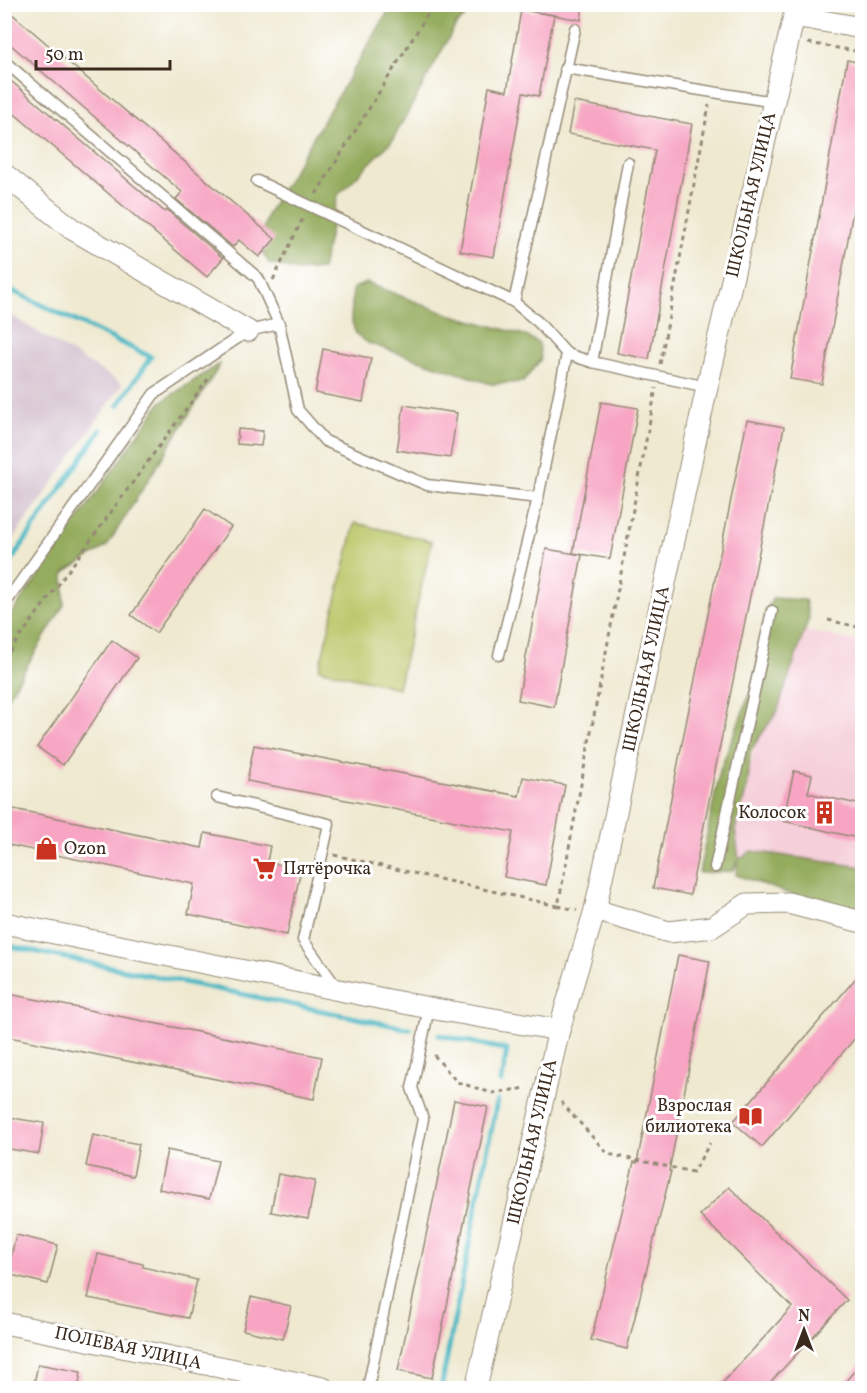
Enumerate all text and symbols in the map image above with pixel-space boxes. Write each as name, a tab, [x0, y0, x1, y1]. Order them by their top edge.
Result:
scale bar	[36, 33, 170, 71]
text: 50 m	[45, 43, 84, 68]
street label: ШКОЛЬНАЯ УЛИЦА	[721, 109, 783, 280]
street label: ШКОЛЬНАЯ УЛИЦА	[617, 583, 677, 754]
building icon: Колосок	[811, 800, 837, 826]
place label: Колосок	[738, 801, 806, 826]
shop icon: Ozon	[33, 836, 59, 862]
place label: Ozon	[64, 837, 107, 862]
supermarket icon: Пятёрочка	[252, 856, 278, 882]
place label: Пятёрочка	[283, 857, 371, 882]
street label: ШКОЛЬНАЯ УЛИЦА	[502, 1056, 564, 1227]
place label: Взрослая билиотека	[645, 1094, 732, 1140]
library icon: Взрослая билиотека	[737, 1103, 763, 1129]
north arrow	[774, 1300, 834, 1360]
text: N	[798, 1306, 810, 1328]
street label: ПОЛЕВАЯ УЛИЦА	[52, 1321, 204, 1377]

